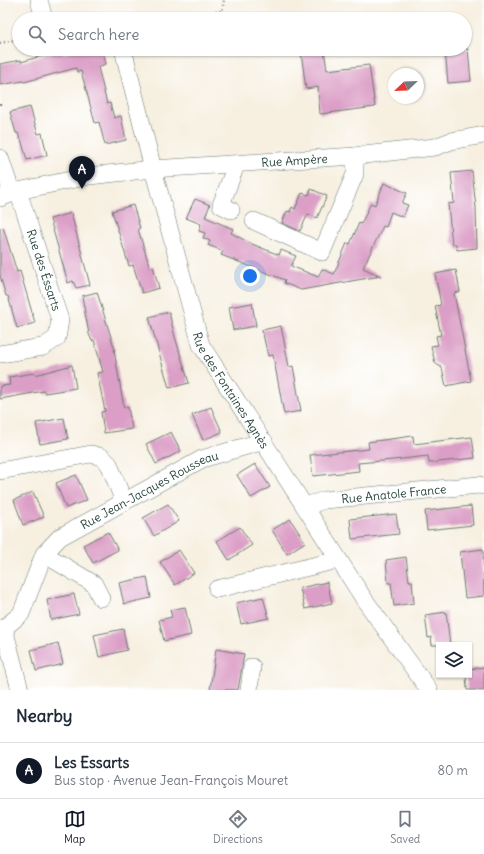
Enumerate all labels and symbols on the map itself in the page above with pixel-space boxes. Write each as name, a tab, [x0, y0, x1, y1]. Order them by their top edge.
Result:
north arrow	[388, 68, 424, 104]
street label: Rue Ampère	[261, 150, 328, 170]
pin: A	[69, 156, 95, 189]
street label: Rue des Éssarts	[24, 227, 64, 313]
your location	[240, 266, 260, 286]
street label: Rue des Fontaines Agnès	[190, 330, 273, 451]
street label: Rue Jean-Jacques Rousseau	[77, 447, 220, 532]
street label: Rue Anatole France	[341, 481, 447, 506]

